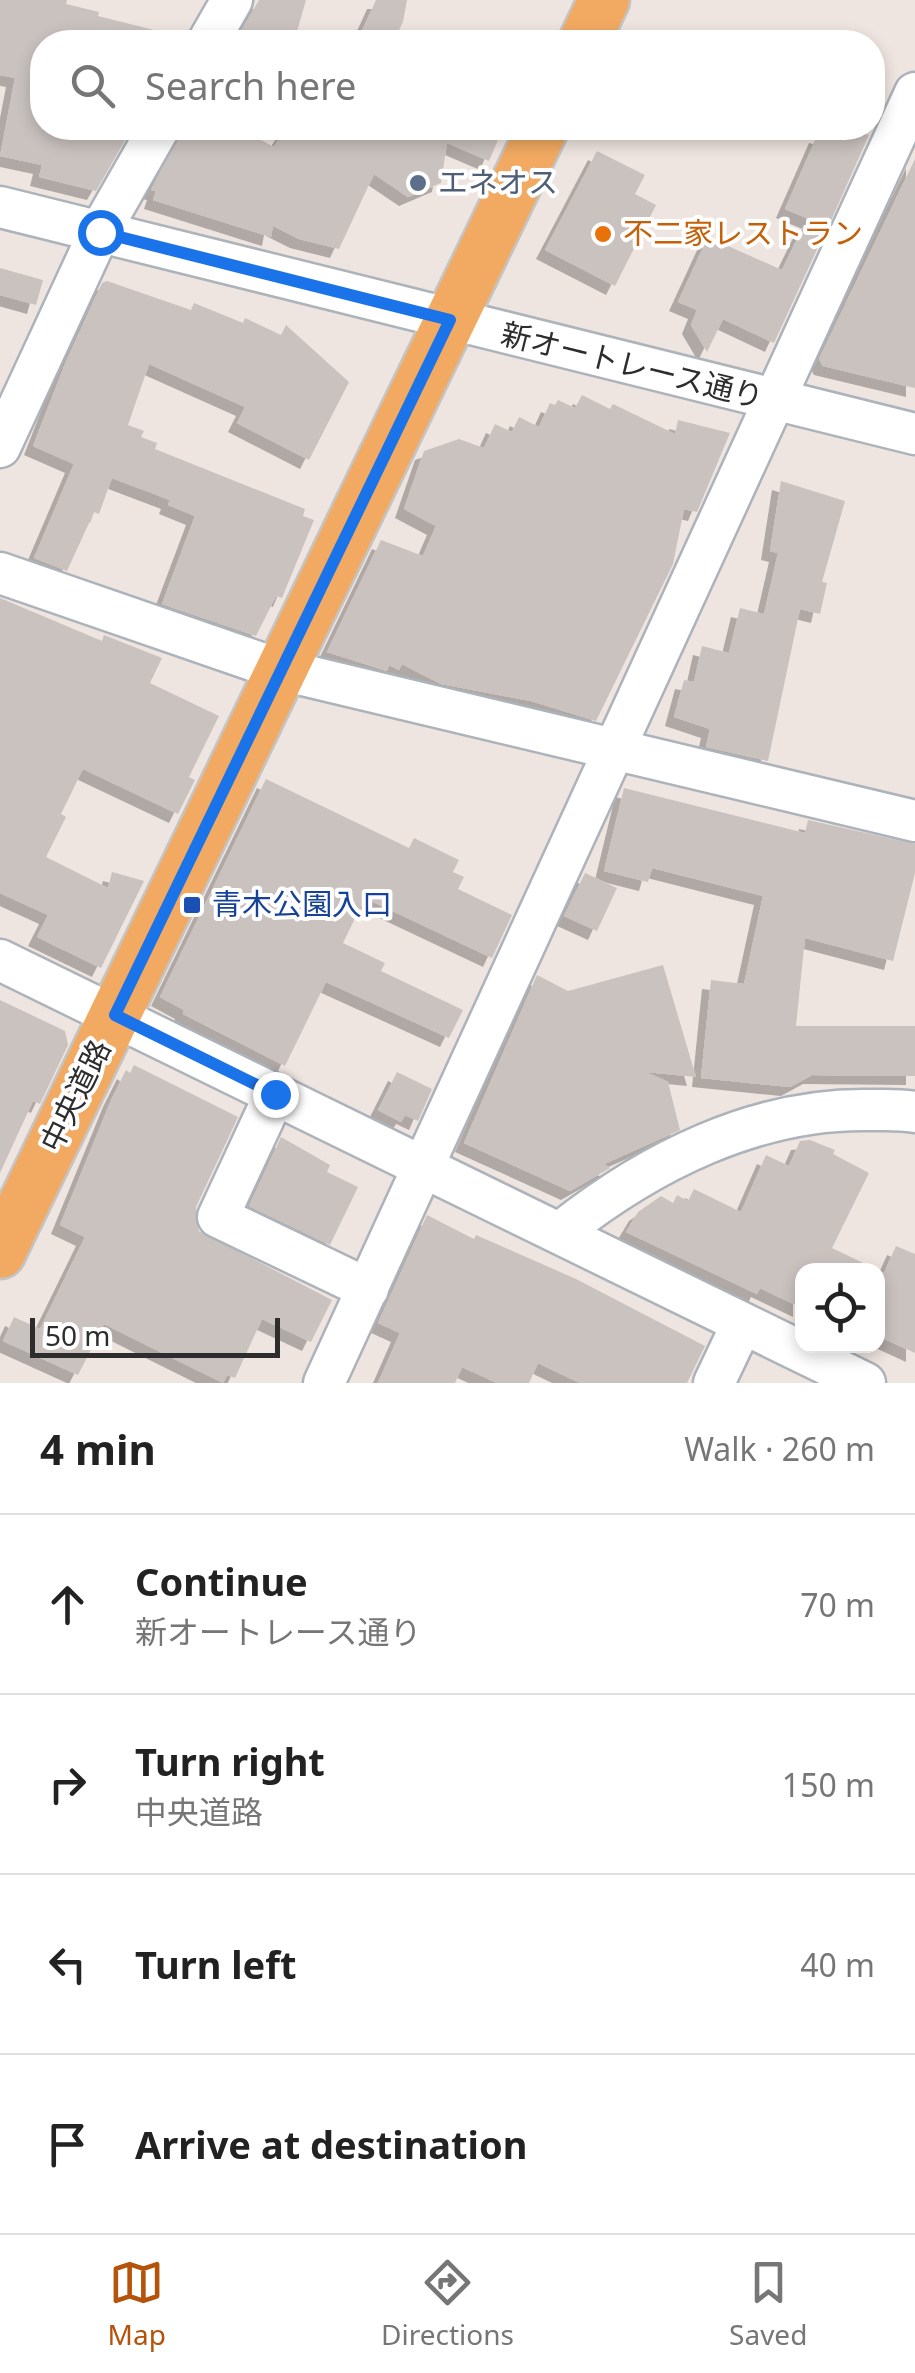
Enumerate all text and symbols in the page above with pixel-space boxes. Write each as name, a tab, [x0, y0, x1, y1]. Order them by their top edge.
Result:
search box	[30, 30, 885, 140]
icon: search	[65, 58, 120, 113]
text: Search here	[145, 59, 356, 111]
place label: エネオス	[438, 161, 558, 202]
marker: エネオス	[407, 172, 429, 194]
route start	[78, 210, 124, 256]
place label: 不二家レストラン	[623, 212, 863, 253]
marker: 不二家レストラン	[592, 223, 614, 245]
street label: 新オートレース通り	[497, 312, 768, 417]
place label: 青木公園入口	[212, 883, 392, 924]
marker: 青木公園入口	[181, 894, 203, 916]
street label: 中央道路	[30, 1032, 119, 1158]
route end	[253, 1072, 299, 1118]
map controls	[795, 1263, 885, 1353]
button: locate	[795, 1263, 885, 1353]
scale bar	[30, 1313, 280, 1358]
text: 50 m	[45, 1316, 111, 1354]
text: 4 min	[40, 1420, 156, 1477]
text: Walk · 260 m	[684, 1427, 875, 1470]
text: Continue	[135, 1555, 308, 1607]
icon: ahead	[40, 1577, 95, 1632]
text: 70 m	[800, 1583, 875, 1626]
text: 新オートレース通り	[135, 1610, 421, 1653]
text: Turn right	[135, 1735, 325, 1787]
icon: right	[40, 1757, 95, 1812]
text: 150 m	[782, 1763, 875, 1806]
text: 中央道路	[135, 1790, 263, 1833]
icon: left	[40, 1937, 95, 1992]
text: Turn left	[135, 1938, 297, 1990]
text: 40 m	[800, 1943, 875, 1986]
icon: arrive	[40, 2117, 95, 2172]
text: Arrive at destination	[135, 2118, 527, 2170]
tab: Map	[108, 2255, 166, 2353]
tab: Directions	[381, 2255, 514, 2353]
tab: Saved	[729, 2255, 807, 2353]

